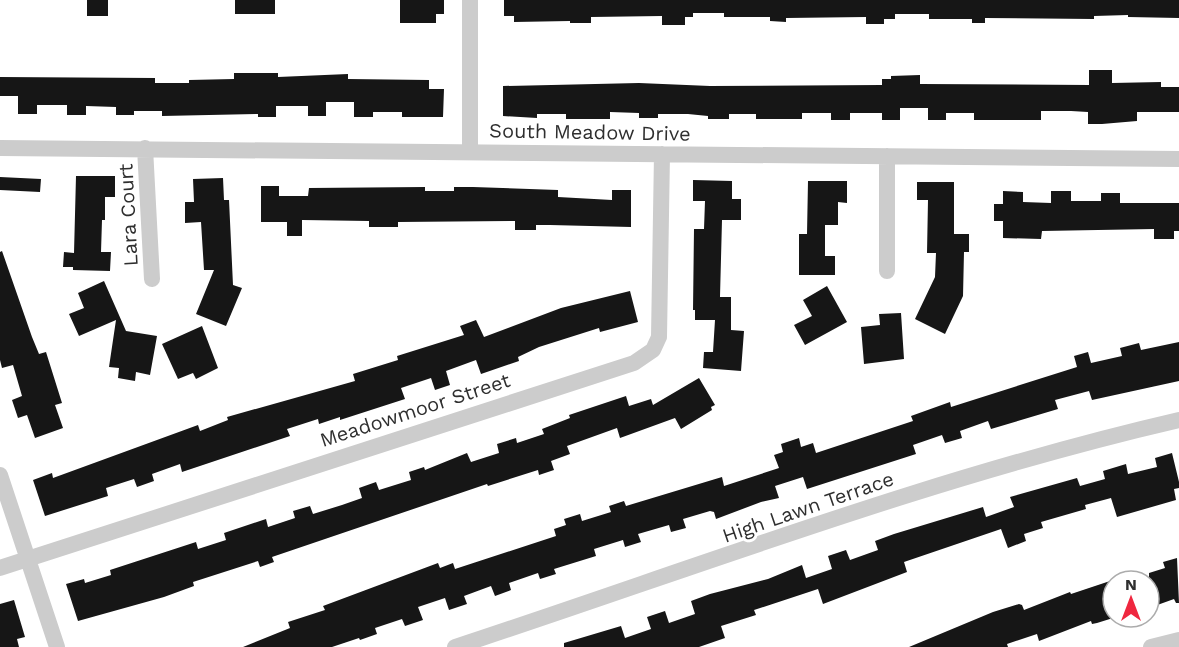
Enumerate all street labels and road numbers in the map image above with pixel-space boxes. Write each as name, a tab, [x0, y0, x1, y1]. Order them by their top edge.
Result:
street label: South Meadow Drive	[489, 118, 691, 146]
street label: Lara Court	[113, 162, 143, 267]
street label: Meadowmoor Street	[317, 368, 514, 452]
street label: High Lawn Terrace	[719, 466, 897, 548]

